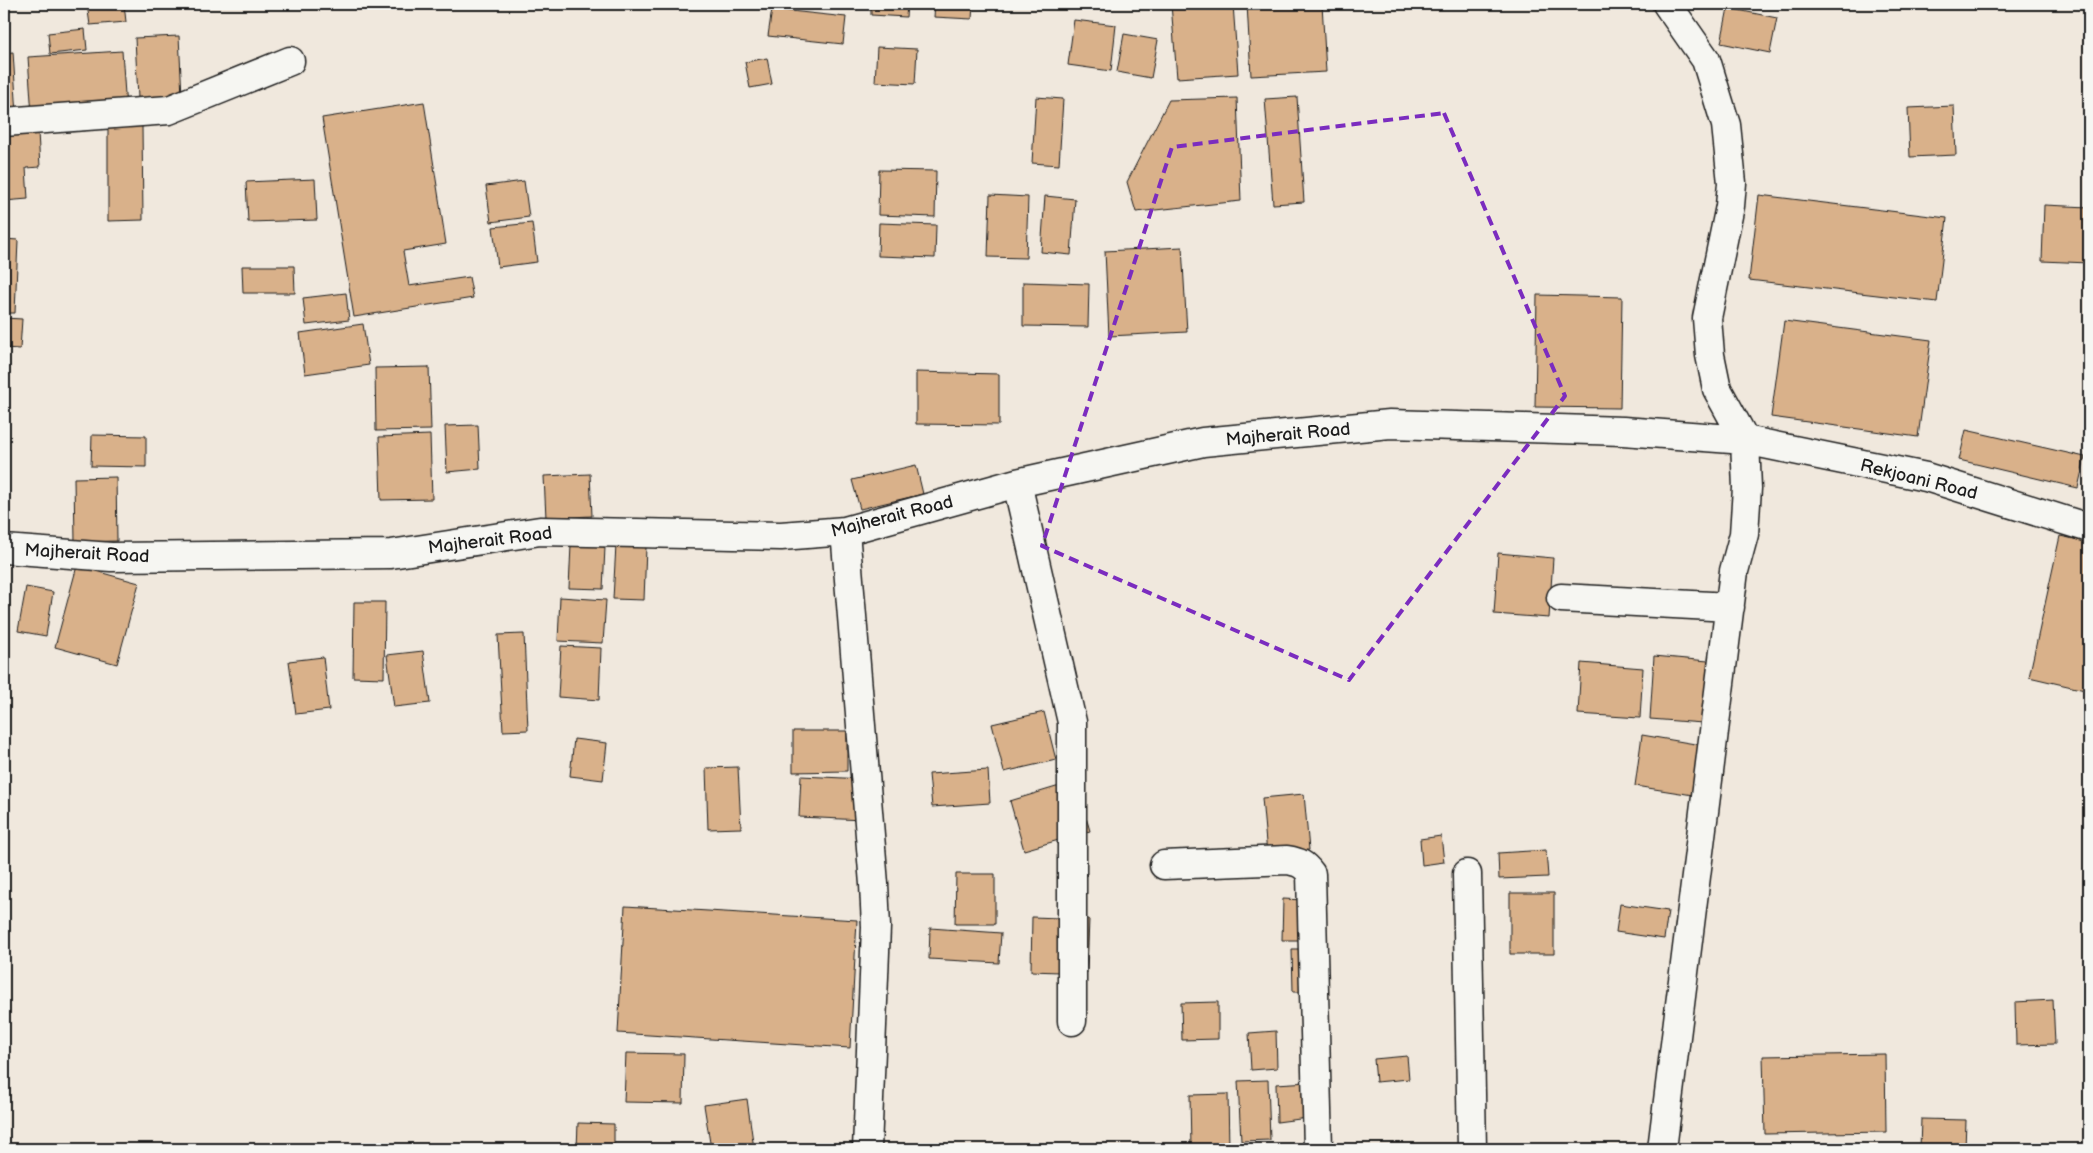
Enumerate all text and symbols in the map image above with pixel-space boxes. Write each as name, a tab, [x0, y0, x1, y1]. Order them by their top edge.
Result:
street label: Majherait Road	[1225, 419, 1351, 450]
street label: Rekjoani Road	[1858, 455, 1980, 504]
street label: Majherait Road	[829, 491, 955, 542]
street label: Majherait Road	[427, 522, 553, 559]
street label: Majherait Road	[24, 540, 150, 567]

